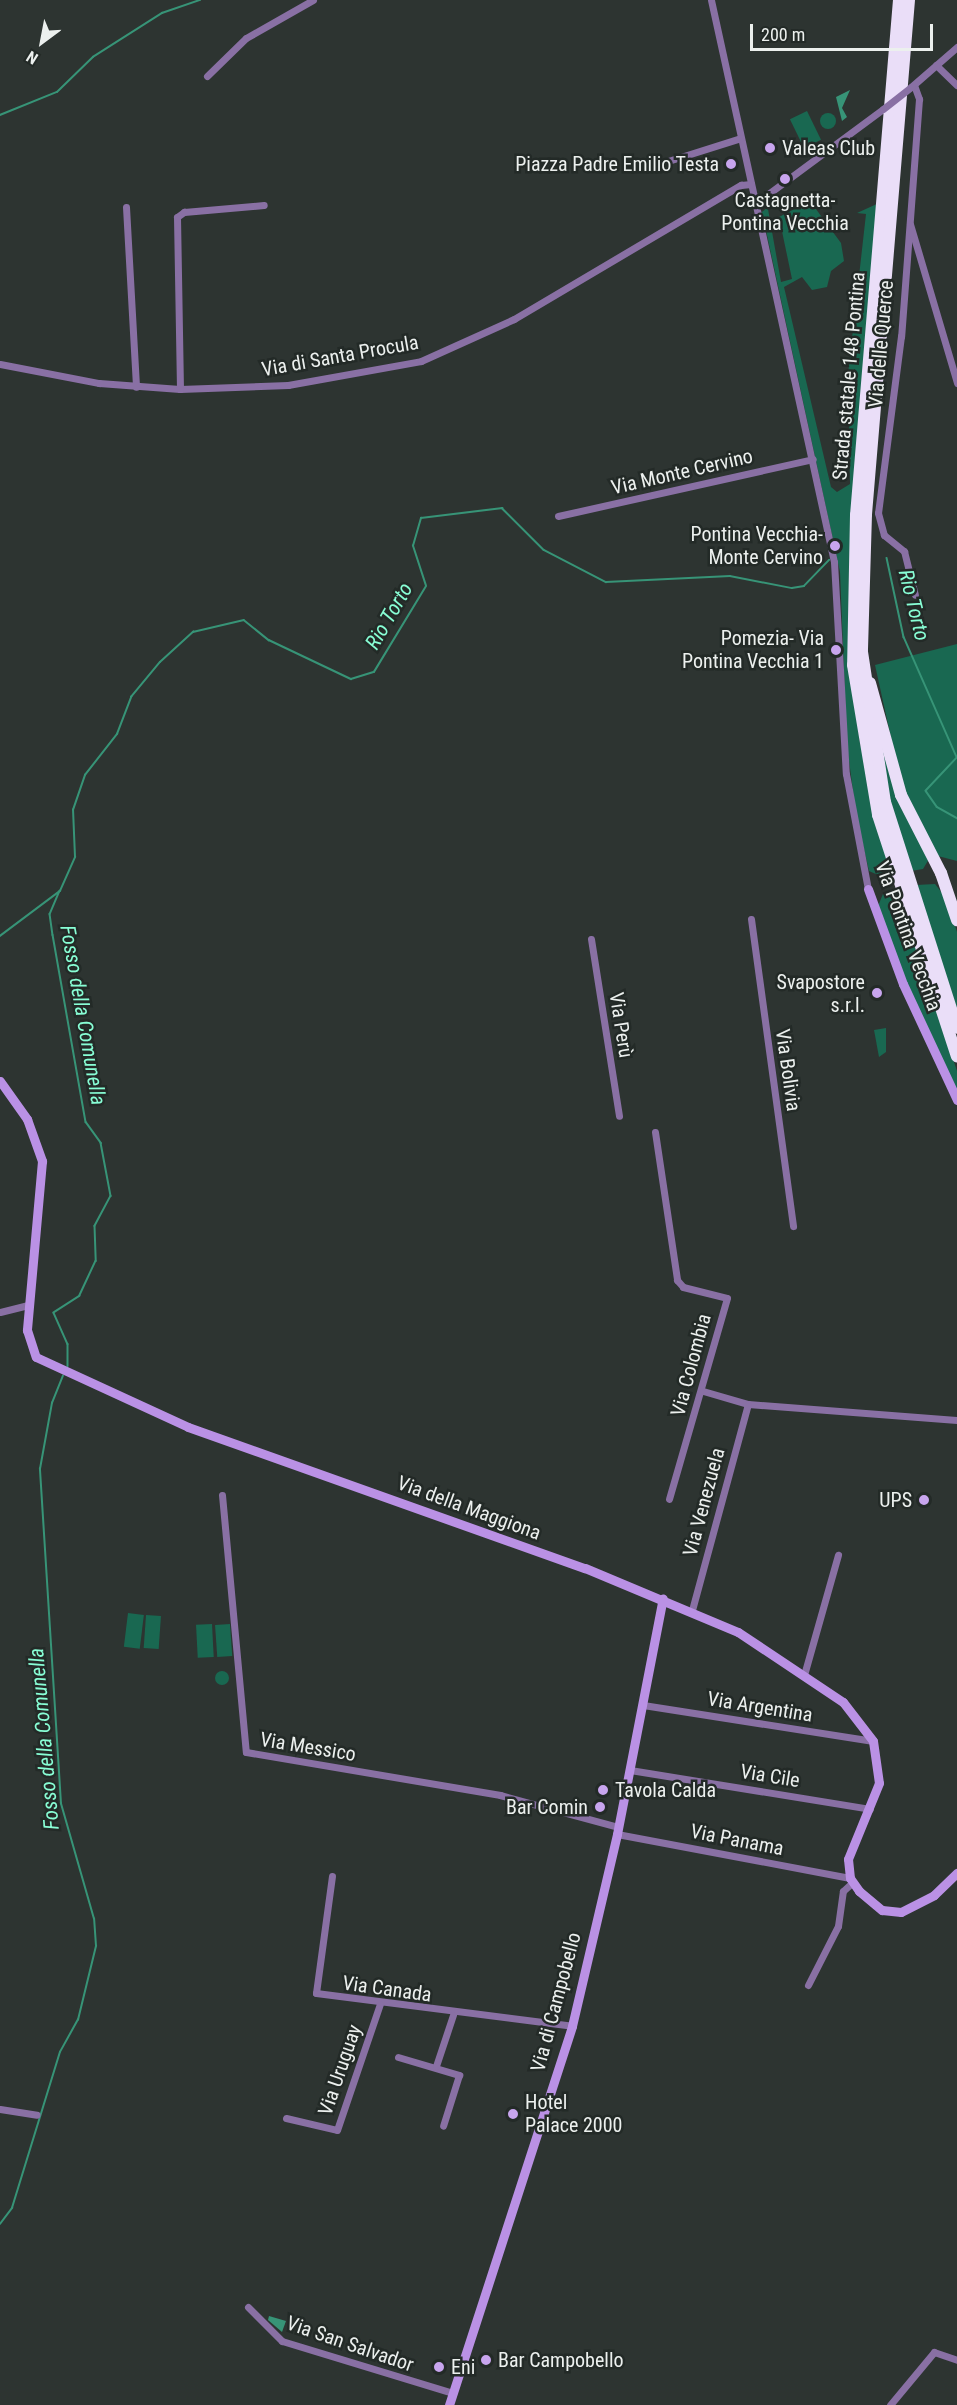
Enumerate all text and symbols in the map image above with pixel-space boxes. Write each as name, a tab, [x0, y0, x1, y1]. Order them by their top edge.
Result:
north arrow	[12, 12, 72, 72]
scale bar	[753, 12, 936, 50]
text: 200 m	[761, 24, 805, 45]
text: N	[23, 47, 41, 68]
place label: Valeas Club	[782, 136, 875, 160]
marker: Valeas Club	[763, 141, 777, 155]
place label: Piazza Padre Emilio Testa	[515, 152, 719, 176]
marker: Piazza Padre Emilio Testa	[724, 157, 738, 171]
marker: Castagnetta- Pontina Vecchia	[778, 172, 792, 186]
place label: Castagnetta- Pontina Vecchia	[721, 188, 849, 235]
street label: Strada statale 148 Pontina	[828, 271, 870, 481]
street label: Via delle Querce	[863, 279, 899, 409]
street label: Via di Santa Procula	[260, 330, 420, 382]
street label: Via Monte Cervino	[609, 444, 755, 500]
place label: Pontina Vecchia- Monte Cervino	[691, 522, 823, 569]
marker: Pontina Vecchia- Monte Cervino	[828, 539, 842, 553]
water label: Rio Torto	[893, 567, 935, 643]
water label: Rio Torto	[360, 578, 418, 654]
place label: Pomezia- Via Pontina Vecchia 1	[682, 626, 824, 673]
marker: Pomezia- Via Pontina Vecchia 1	[829, 643, 843, 657]
street label: Via Pontina Vecchia	[870, 858, 946, 1014]
water label: Fosso della Comunella	[55, 923, 111, 1107]
place label: Svapostore s.r.l.	[777, 970, 865, 1017]
marker: Svapostore s.r.l.	[870, 986, 884, 1000]
street label: Via Perù	[604, 990, 638, 1060]
street label: Via Bolivia	[770, 1027, 806, 1113]
street label: Via Colombia	[666, 1311, 716, 1419]
street label: Via Venezuela	[678, 1445, 730, 1559]
street label: Via della Maggiona	[394, 1471, 544, 1545]
place label: UPS	[879, 1488, 912, 1512]
marker: UPS	[917, 1493, 931, 1507]
water label: Fosso della Comunella	[23, 1647, 65, 1831]
street label: Via Argentina	[706, 1687, 814, 1727]
street label: Via Messico	[258, 1728, 358, 1766]
street label: Via Cile	[739, 1759, 801, 1793]
place label: Tavola Calda	[615, 1778, 716, 1802]
marker: Tavola Calda	[596, 1783, 610, 1797]
place label: Bar Comin	[506, 1795, 588, 1819]
marker: Bar Comin	[593, 1800, 607, 1814]
street label: Via Panama	[688, 1819, 786, 1861]
street label: Via di Campobello	[526, 1930, 586, 2074]
street label: Via Canada	[341, 1971, 433, 2007]
street label: Via Uruguay	[313, 2022, 367, 2118]
place label: Hotel Palace 2000	[525, 2090, 622, 2137]
marker: Hotel Palace 2000	[506, 2107, 520, 2121]
street label: Via San Salvador	[283, 2311, 417, 2377]
place label: Bar Campobello	[498, 2348, 624, 2372]
marker: Bar Campobello	[479, 2353, 493, 2367]
place label: Eni	[451, 2355, 475, 2379]
marker: Eni	[432, 2360, 446, 2374]

